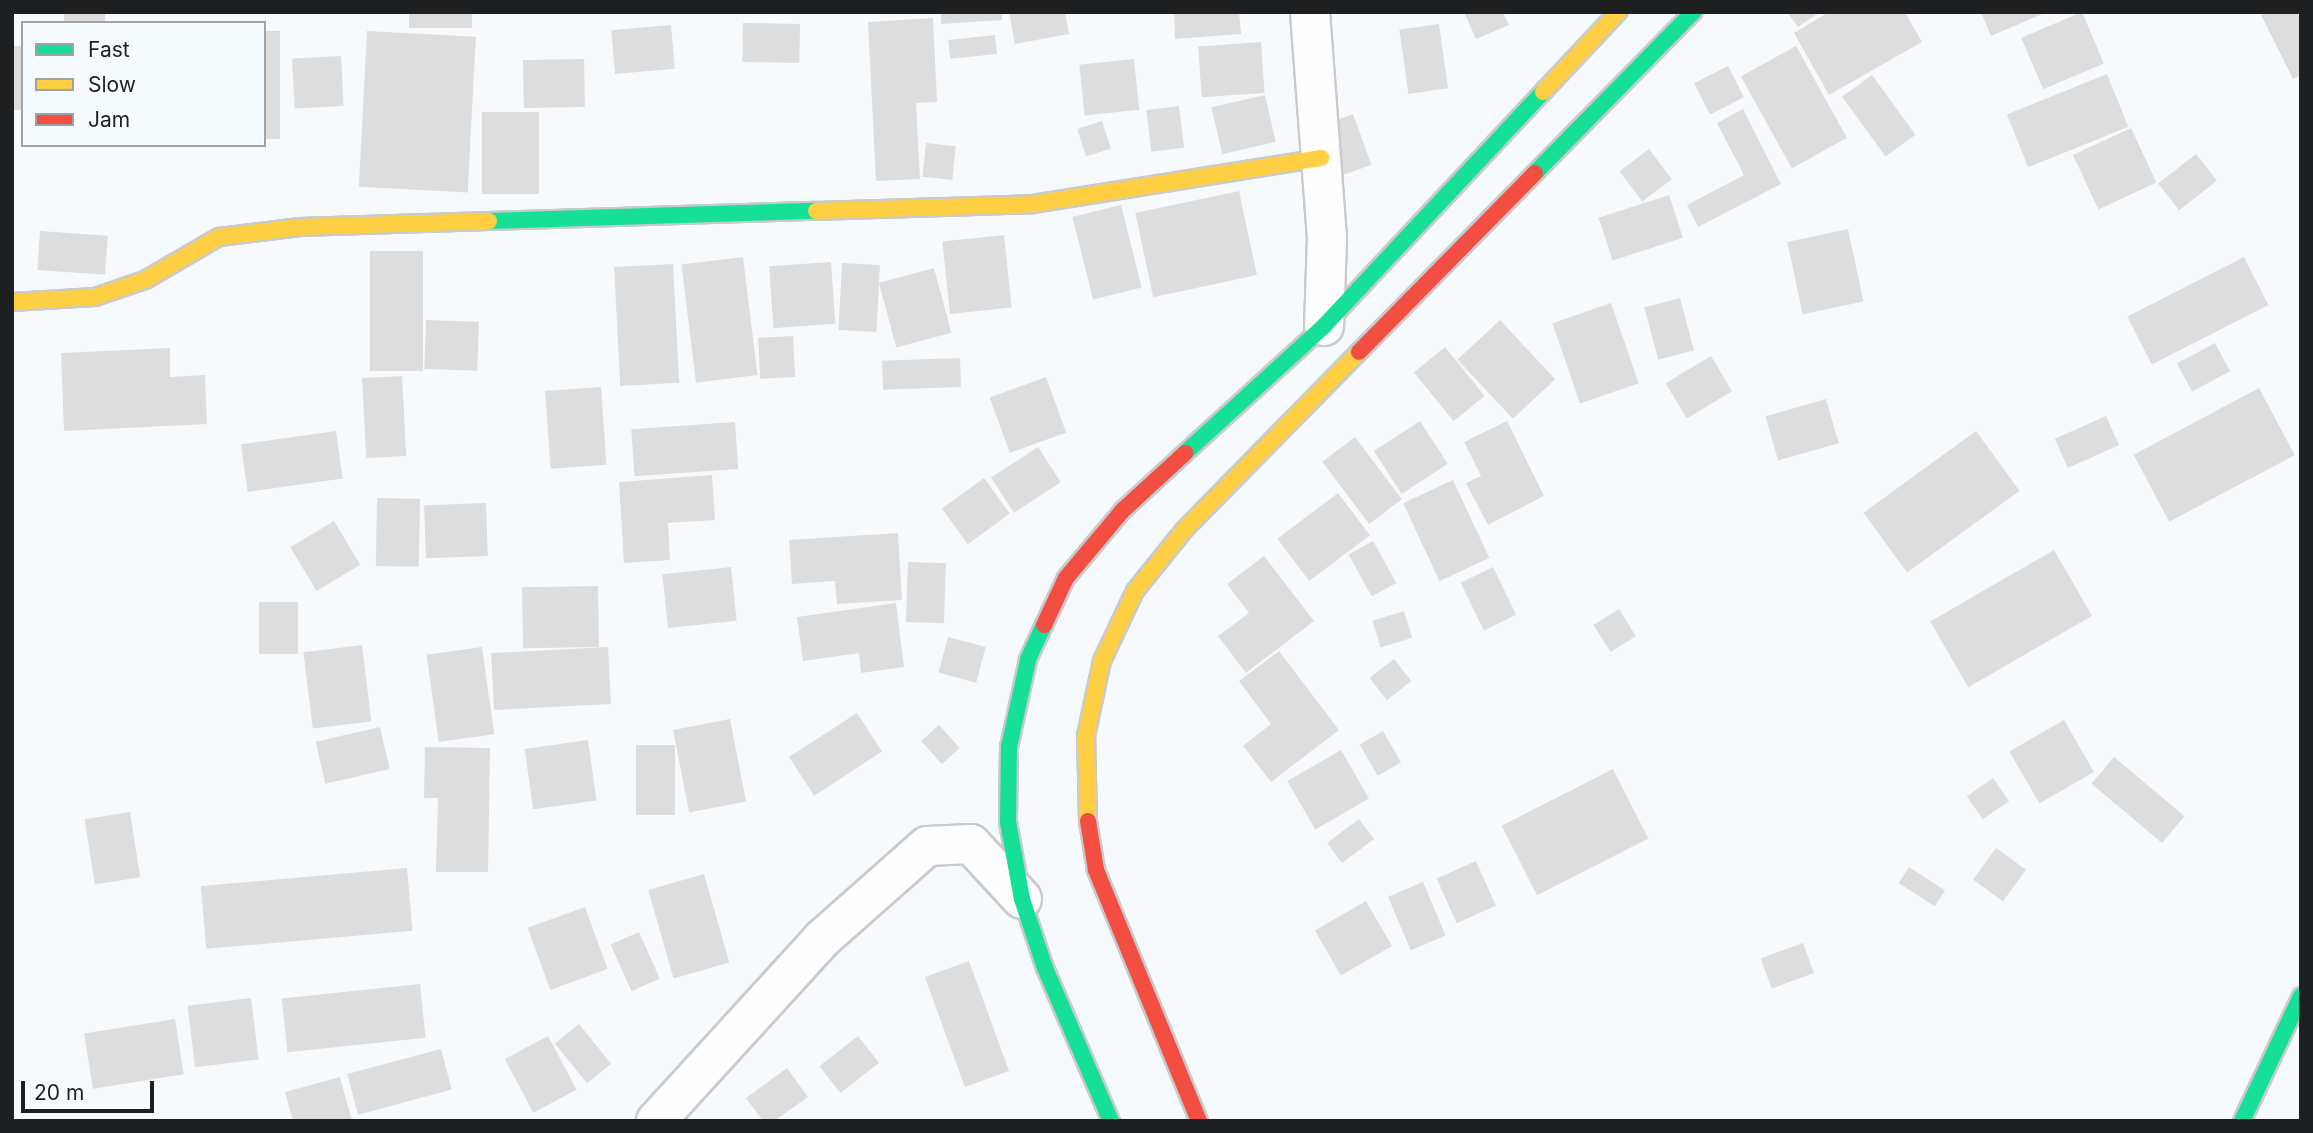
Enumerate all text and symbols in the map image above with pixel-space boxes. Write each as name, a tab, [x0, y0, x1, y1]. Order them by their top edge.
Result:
legend	[21, 21, 266, 147]
text: Fast	[88, 37, 130, 62]
text: Slow	[88, 72, 136, 97]
text: Jam	[88, 107, 130, 132]
scale bar	[24, 1066, 158, 1110]
text: 20 m	[34, 1080, 84, 1105]

